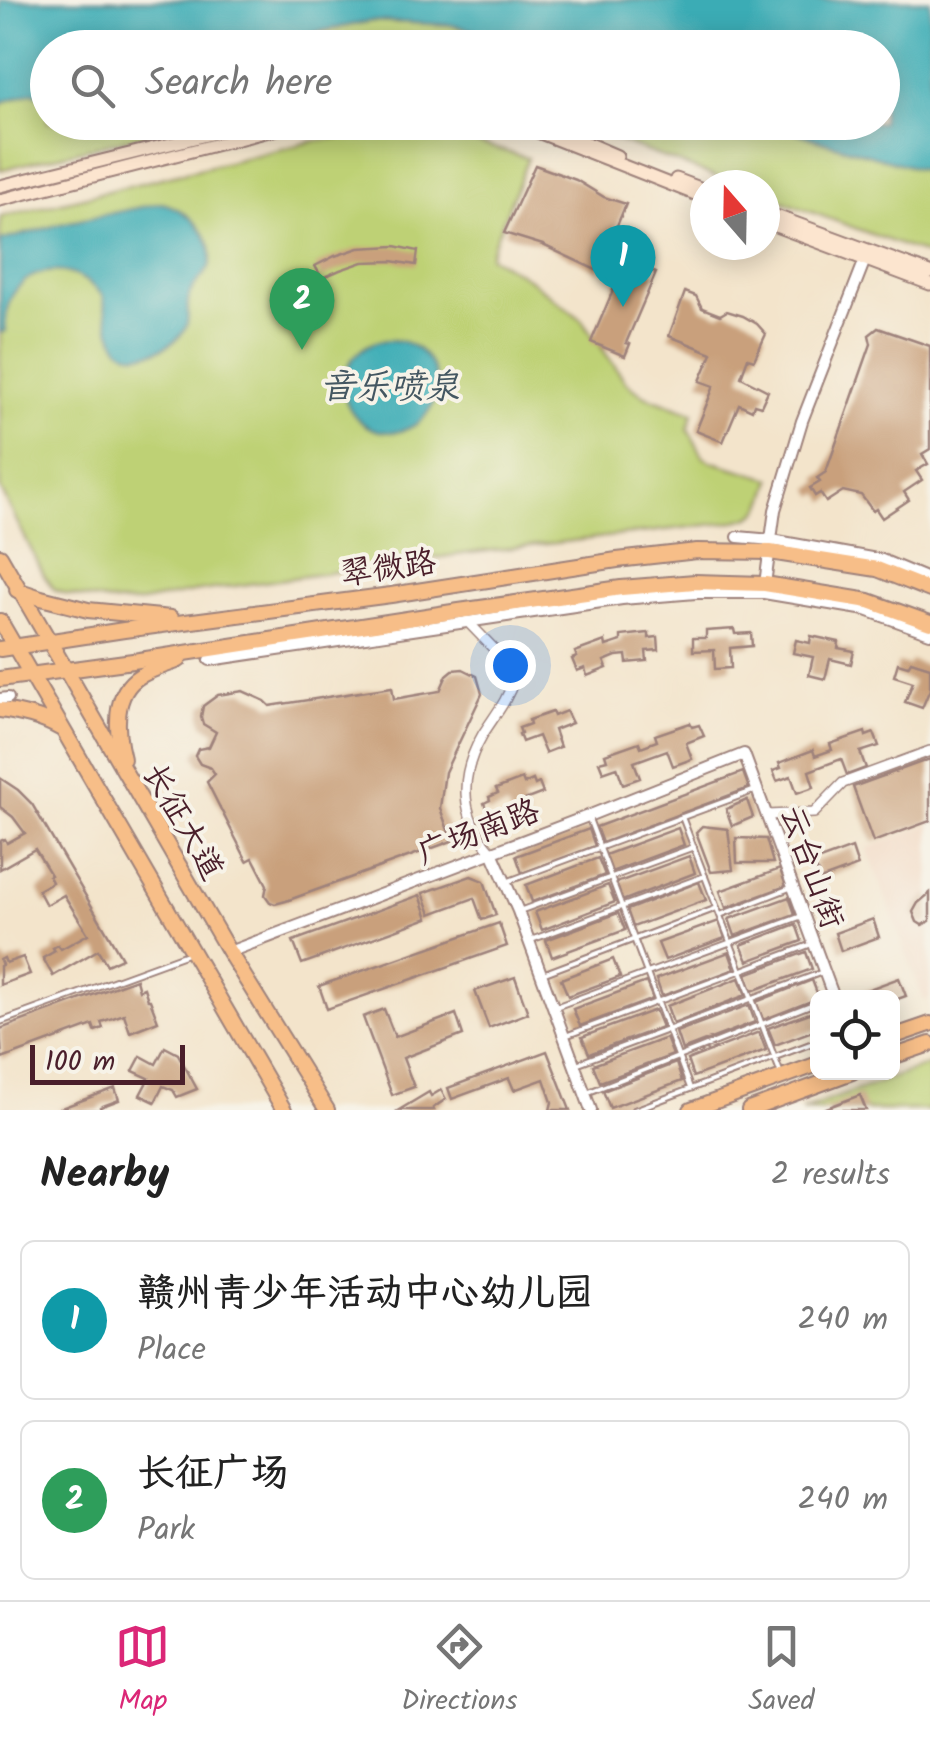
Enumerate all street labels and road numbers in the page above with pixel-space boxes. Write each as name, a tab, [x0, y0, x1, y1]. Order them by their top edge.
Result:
street label: 翠微路	[337, 538, 439, 601]
street label: 长征大道	[128, 754, 236, 890]
street label: 广场南路	[410, 787, 548, 880]
street label: 云台山街	[765, 799, 857, 937]

